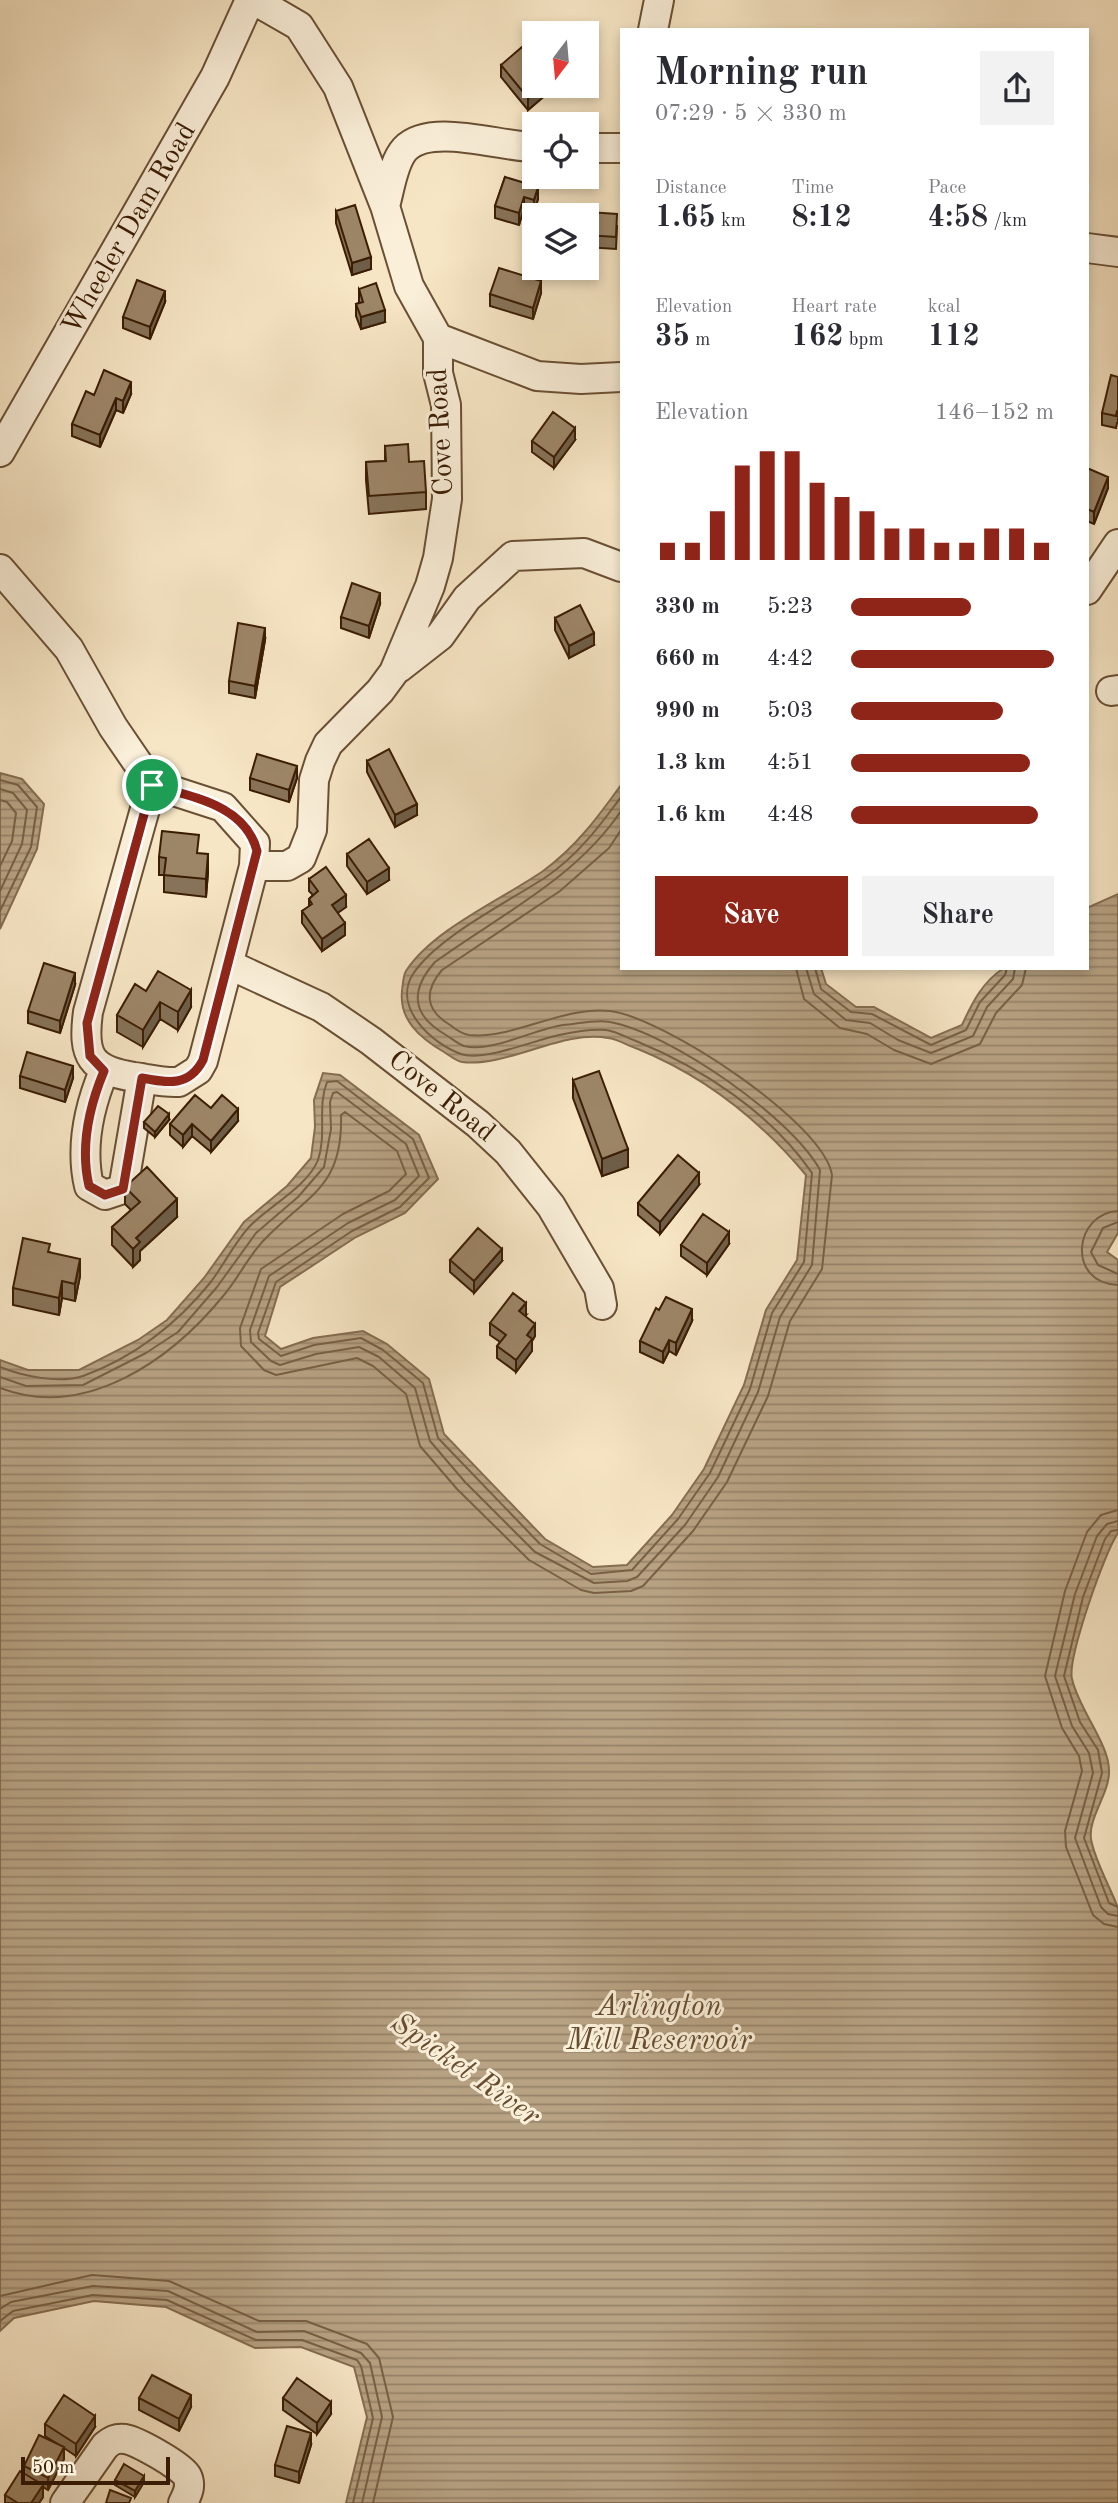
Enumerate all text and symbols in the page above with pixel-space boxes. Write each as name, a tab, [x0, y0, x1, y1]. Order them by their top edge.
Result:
north arrow	[522, 21, 598, 98]
map controls	[522, 21, 599, 280]
button: share	[980, 51, 1054, 125]
text: Morning run	[655, 55, 868, 93]
text: 07:29 · 5 × 330 m	[655, 102, 847, 125]
button: locate	[522, 112, 599, 189]
street label: Wheeler Dam Road	[58, 119, 202, 339]
text: Distance	[655, 179, 727, 198]
text: Time	[791, 179, 834, 198]
text: Pace	[928, 179, 966, 198]
button: layers	[522, 203, 599, 280]
text: 1.65	[655, 203, 716, 233]
text: 8:12	[791, 203, 852, 233]
text: 4:58	[928, 203, 988, 233]
text: km	[716, 212, 746, 231]
text: /km	[988, 212, 1027, 231]
text: Elevation	[655, 298, 732, 317]
text: Heart rate	[791, 298, 877, 317]
text: kcal	[928, 298, 960, 317]
text: 35	[655, 322, 690, 352]
text: 162	[791, 322, 844, 352]
text: 112	[928, 322, 980, 352]
text: m	[690, 331, 710, 350]
text: bpm	[844, 331, 884, 350]
street label: Cove Road	[425, 367, 459, 497]
text: Elevation	[655, 401, 749, 424]
text: 146–152 m	[935, 401, 1054, 424]
text: 330 m	[655, 595, 720, 618]
text: 5:23	[767, 595, 813, 618]
text: 660 m	[655, 647, 720, 670]
text: 4:42	[767, 647, 813, 670]
text: 990 m	[655, 699, 720, 722]
text: 5:03	[767, 699, 813, 722]
text: 1.3 km	[655, 751, 726, 774]
text: 4:51	[767, 751, 813, 774]
pin	[122, 755, 182, 815]
icon: arrive	[133, 766, 171, 804]
text: 1.6 km	[655, 803, 726, 826]
text: 4:48	[767, 803, 813, 826]
button: Save	[655, 876, 848, 956]
button: Share	[862, 876, 1054, 956]
street label: Cove Road	[382, 1046, 500, 1148]
water label: Arlington Mill Reservoir	[565, 1992, 753, 2056]
water label: Spicket River	[385, 2008, 546, 2133]
scale bar	[21, 2454, 170, 2486]
text: 50 m	[32, 2459, 74, 2478]

